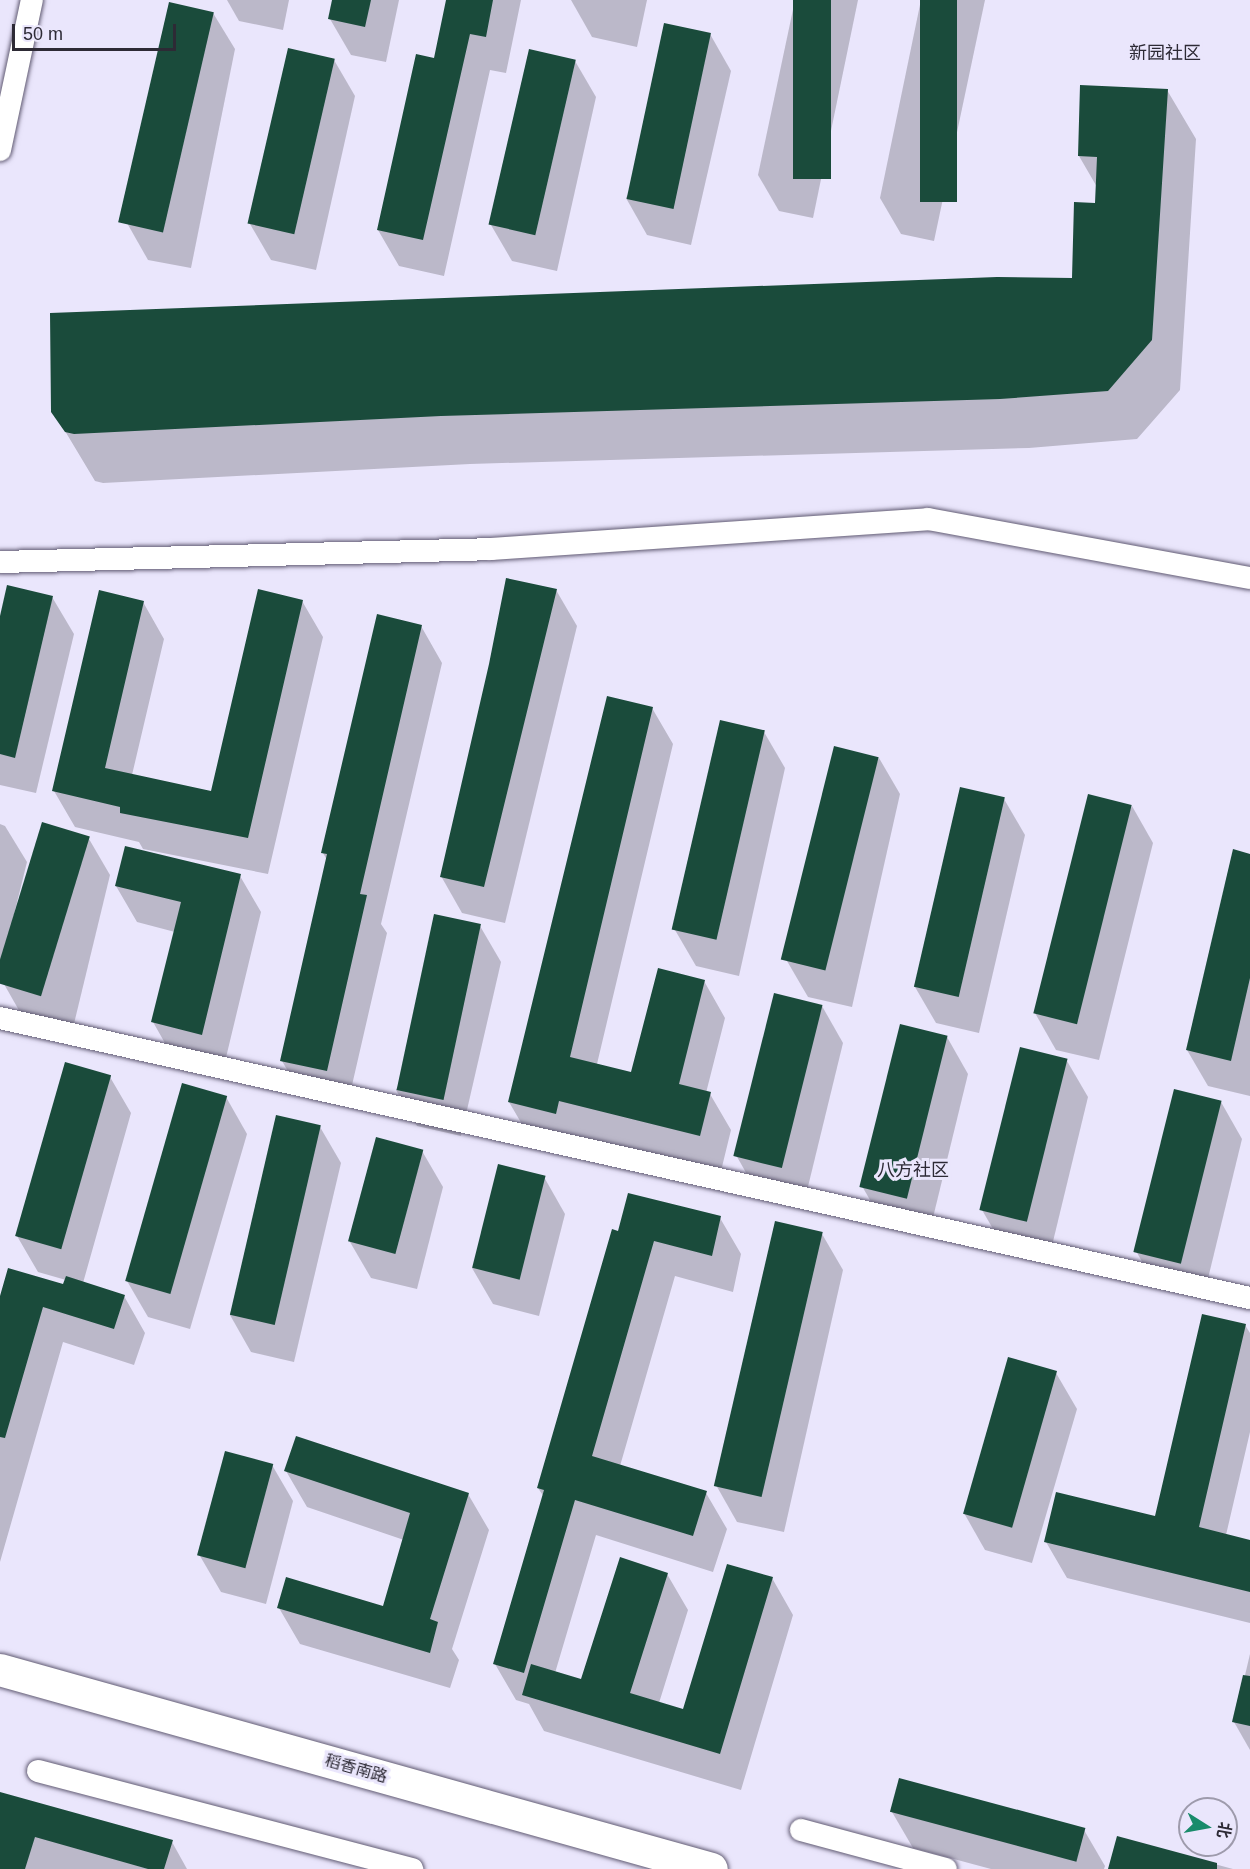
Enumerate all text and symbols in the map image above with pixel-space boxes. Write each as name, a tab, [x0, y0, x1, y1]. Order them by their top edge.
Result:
scale bar	[15, 12, 178, 50]
text: 50 m	[23, 24, 63, 44]
district label: 新园社区	[1129, 42, 1201, 64]
district label: 八方社区	[877, 1159, 949, 1181]
street label: 稻香南路	[323, 1751, 389, 1787]
north arrow	[1178, 1797, 1238, 1857]
text: 北	[1214, 1821, 1234, 1840]

